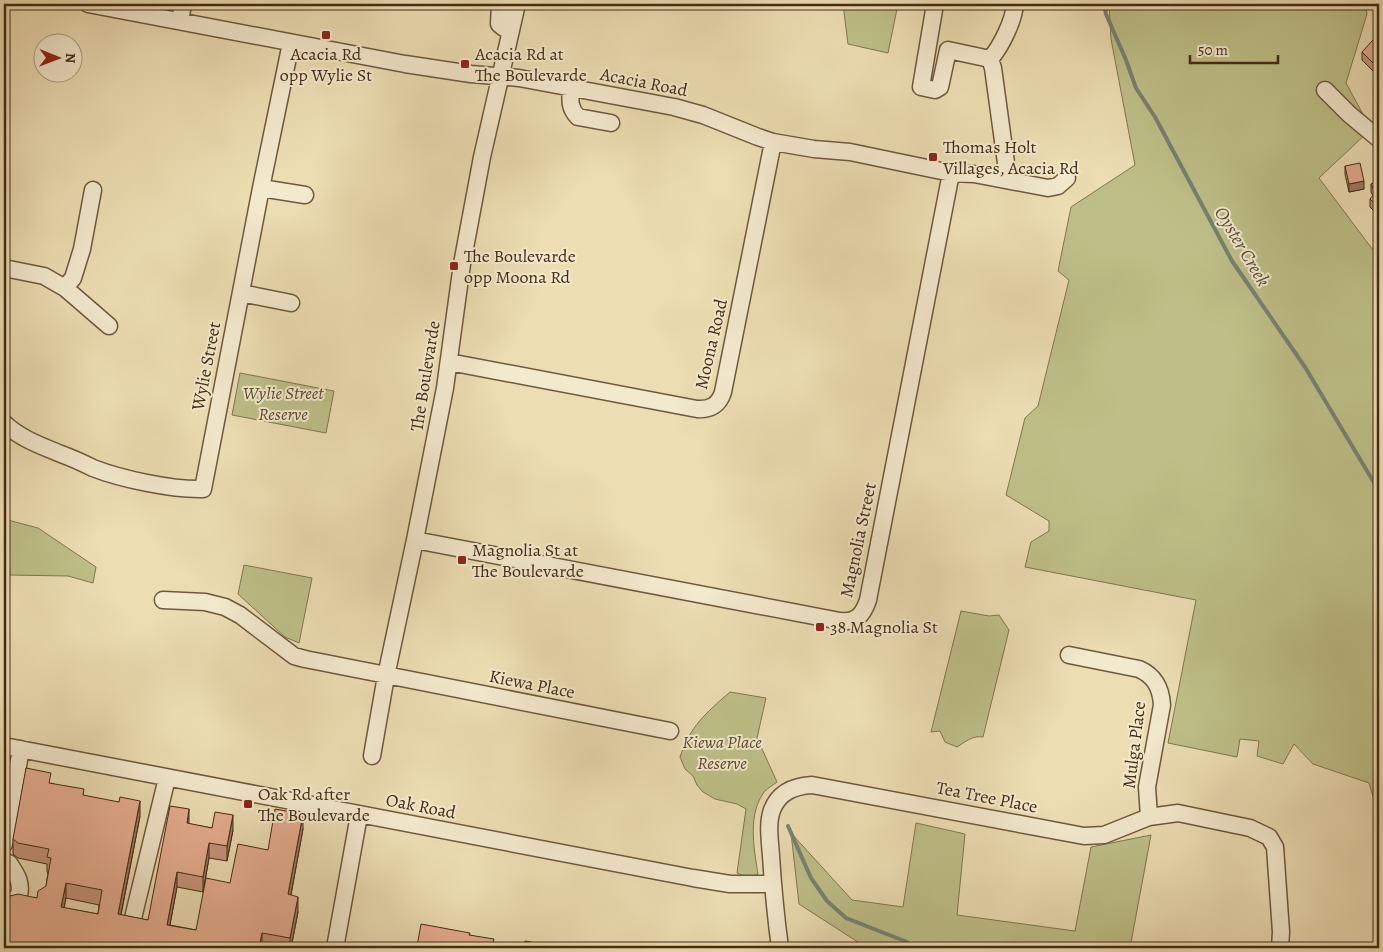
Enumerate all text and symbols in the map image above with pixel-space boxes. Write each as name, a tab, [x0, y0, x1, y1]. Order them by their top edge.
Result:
marker: Acacia Rd opp Wylie St	[320, 29, 332, 41]
north arrow	[32, 32, 82, 82]
scale bar	[1190, 32, 1278, 64]
text: 50 m	[1198, 40, 1228, 60]
place label: Acacia Rd opp Wylie St	[280, 42, 372, 87]
place label: Acacia Rd at The Boulevarde	[474, 42, 587, 87]
text: N	[61, 53, 80, 63]
marker: Acacia Rd at The Boulevarde	[459, 58, 471, 70]
street label: Acacia Road	[597, 62, 690, 102]
place label: Thomas Holt Villages, Acacia Rd	[942, 135, 1079, 180]
marker: Thomas Holt Villages, Acacia Rd	[927, 151, 939, 163]
water label: Oyster Creek	[1208, 202, 1276, 291]
place label: The Boulevarde opp Moona Rd	[464, 244, 576, 289]
marker: The Boulevarde opp Moona Rd	[448, 260, 460, 272]
street label: Moona Road	[689, 296, 733, 392]
street label: The Boulevarde	[404, 319, 446, 433]
street label: Wylie Street	[185, 320, 226, 413]
park label: Wylie Street Reserve	[243, 381, 324, 426]
street label: Magnolia Street	[834, 480, 882, 600]
place label: Magnolia St at The Boulevarde	[472, 538, 584, 583]
marker: Magnolia St at The Boulevarde	[456, 554, 468, 566]
place label: 38 Magnolia St	[830, 615, 938, 639]
marker: 38 Magnolia St	[814, 621, 826, 633]
street label: Kiewa Place	[487, 664, 577, 704]
street label: Mulga Place	[1117, 700, 1151, 790]
park label: Kiewa Place Reserve	[682, 730, 762, 775]
street label: Tea Tree Place	[934, 775, 1040, 819]
place label: Oak Rd after The Boulevarde	[258, 782, 370, 827]
street label: Oak Road	[384, 787, 458, 825]
marker: Oak Rd after The Boulevarde	[242, 798, 254, 810]

